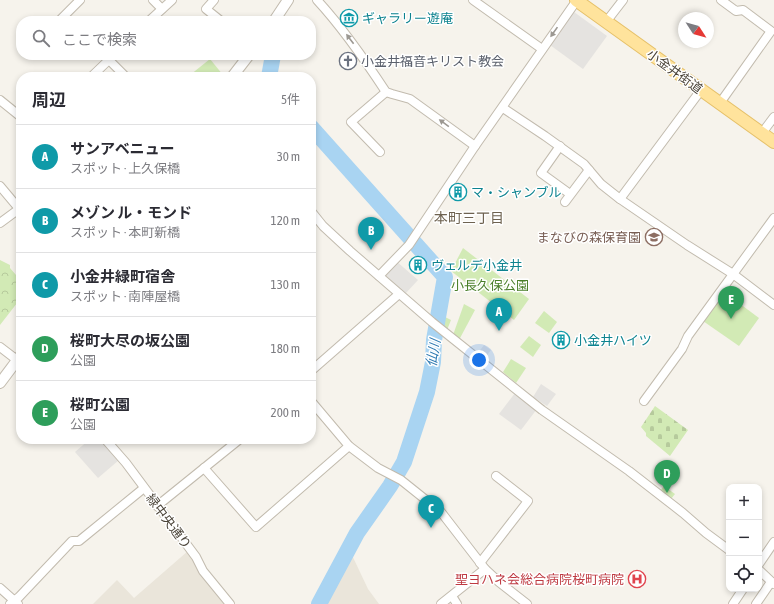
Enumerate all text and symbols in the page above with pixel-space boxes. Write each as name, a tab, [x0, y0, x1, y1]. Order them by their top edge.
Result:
museum icon: ギャラリー遊庵	[339, 8, 359, 28]
place label: ギャラリー遊庵	[362, 11, 453, 26]
north arrow	[678, 12, 714, 48]
search box	[16, 16, 316, 60]
icon: search	[30, 27, 52, 49]
one-way arrow	[550, 27, 558, 38]
text: ここで検索	[62, 31, 137, 48]
one-way arrow	[345, 34, 354, 45]
street label: 小金井街道	[644, 46, 705, 97]
church icon: 小金井福音キリスト教会	[338, 51, 358, 71]
place label: 小金井福音キリスト教会	[361, 54, 504, 69]
text: 周辺	[32, 90, 66, 110]
text: 5件	[281, 92, 300, 107]
one-way arrow	[438, 119, 449, 127]
text: サンアベニュー	[70, 140, 175, 157]
text: A	[42, 149, 48, 164]
text: 30 m	[277, 149, 300, 164]
text: スポット · 上久保橋	[70, 161, 180, 176]
building icon: マ・シャンブル	[448, 182, 468, 202]
place label: マ・シャンブル	[471, 185, 562, 200]
text: メゾン ル・モンド	[70, 204, 192, 221]
district label: 本町三丁目	[434, 210, 504, 226]
text: B	[42, 213, 48, 228]
text: 120 m	[271, 213, 300, 228]
pin: B	[358, 217, 384, 250]
text: スポット · 本町新橋	[70, 225, 180, 240]
school or university icon: まなびの森保育園	[644, 227, 664, 247]
place label: まなびの森保育園	[537, 230, 641, 245]
building icon: ヴェルデ小金井	[408, 255, 428, 275]
place label: ヴェルデ小金井	[431, 258, 522, 273]
text: 小金井緑町宿舎	[70, 268, 175, 285]
text: C	[42, 277, 48, 292]
text: 130 m	[271, 277, 300, 292]
park label: 小長久保公園	[451, 278, 529, 293]
pin: E	[718, 286, 744, 319]
text: スポット · 南陣屋橋	[70, 289, 180, 304]
pin: A	[486, 298, 512, 331]
building icon: 小金井ハイツ	[551, 330, 571, 350]
text: 桜町大尽の坂公園	[70, 332, 190, 349]
place label: 小金井ハイツ	[574, 333, 652, 348]
water label: 仙川	[423, 336, 443, 368]
text: D	[41, 341, 49, 356]
text: 180 m	[271, 341, 300, 356]
your location	[469, 350, 489, 370]
text: 公園	[70, 353, 96, 368]
text: 桜町公園	[70, 396, 130, 413]
text: E	[42, 405, 48, 420]
text: 200 m	[271, 405, 300, 420]
text: 公園	[70, 417, 96, 432]
pin: D	[654, 460, 680, 493]
map controls	[726, 484, 762, 592]
button: +	[726, 484, 762, 520]
street label: 緑中央通り	[143, 491, 194, 552]
pin: C	[418, 495, 444, 528]
button: −	[726, 520, 762, 556]
button: locate	[726, 556, 762, 592]
hospital icon: 聖ヨハネ会総合病院桜町病院	[627, 569, 647, 589]
place label: 聖ヨハネ会総合病院桜町病院	[455, 572, 624, 587]

